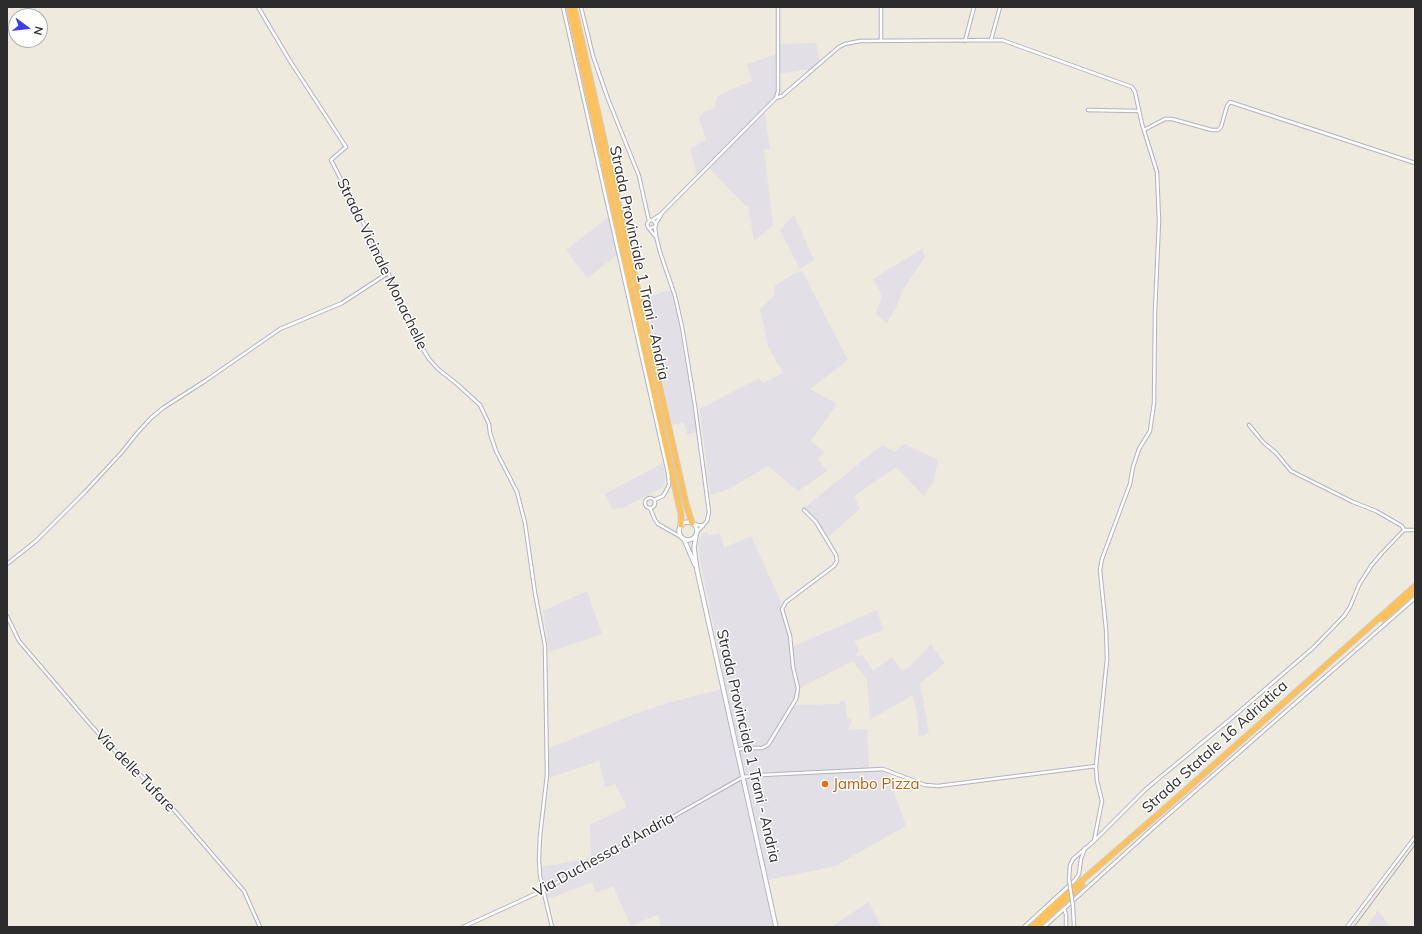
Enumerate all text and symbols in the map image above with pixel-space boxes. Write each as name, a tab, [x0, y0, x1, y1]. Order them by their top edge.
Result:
north arrow	[8, 8, 48, 48]
text: N	[31, 25, 46, 37]
street label: Strada Provinciale 1 Trani - Andria	[605, 144, 673, 382]
street label: Strada Vicinale Monachelle	[333, 175, 431, 353]
street label: Strada Provinciale 1 Trani - Andria	[712, 628, 784, 864]
street label: Strada Statale 16 Adriatica	[1139, 677, 1291, 817]
street label: Via delle Tufare	[91, 726, 179, 816]
place label: Jambo Pizza	[833, 775, 919, 793]
marker: Jambo Pizza	[820, 779, 830, 789]
street label: Via Duchessa d'Andria	[530, 809, 678, 901]

